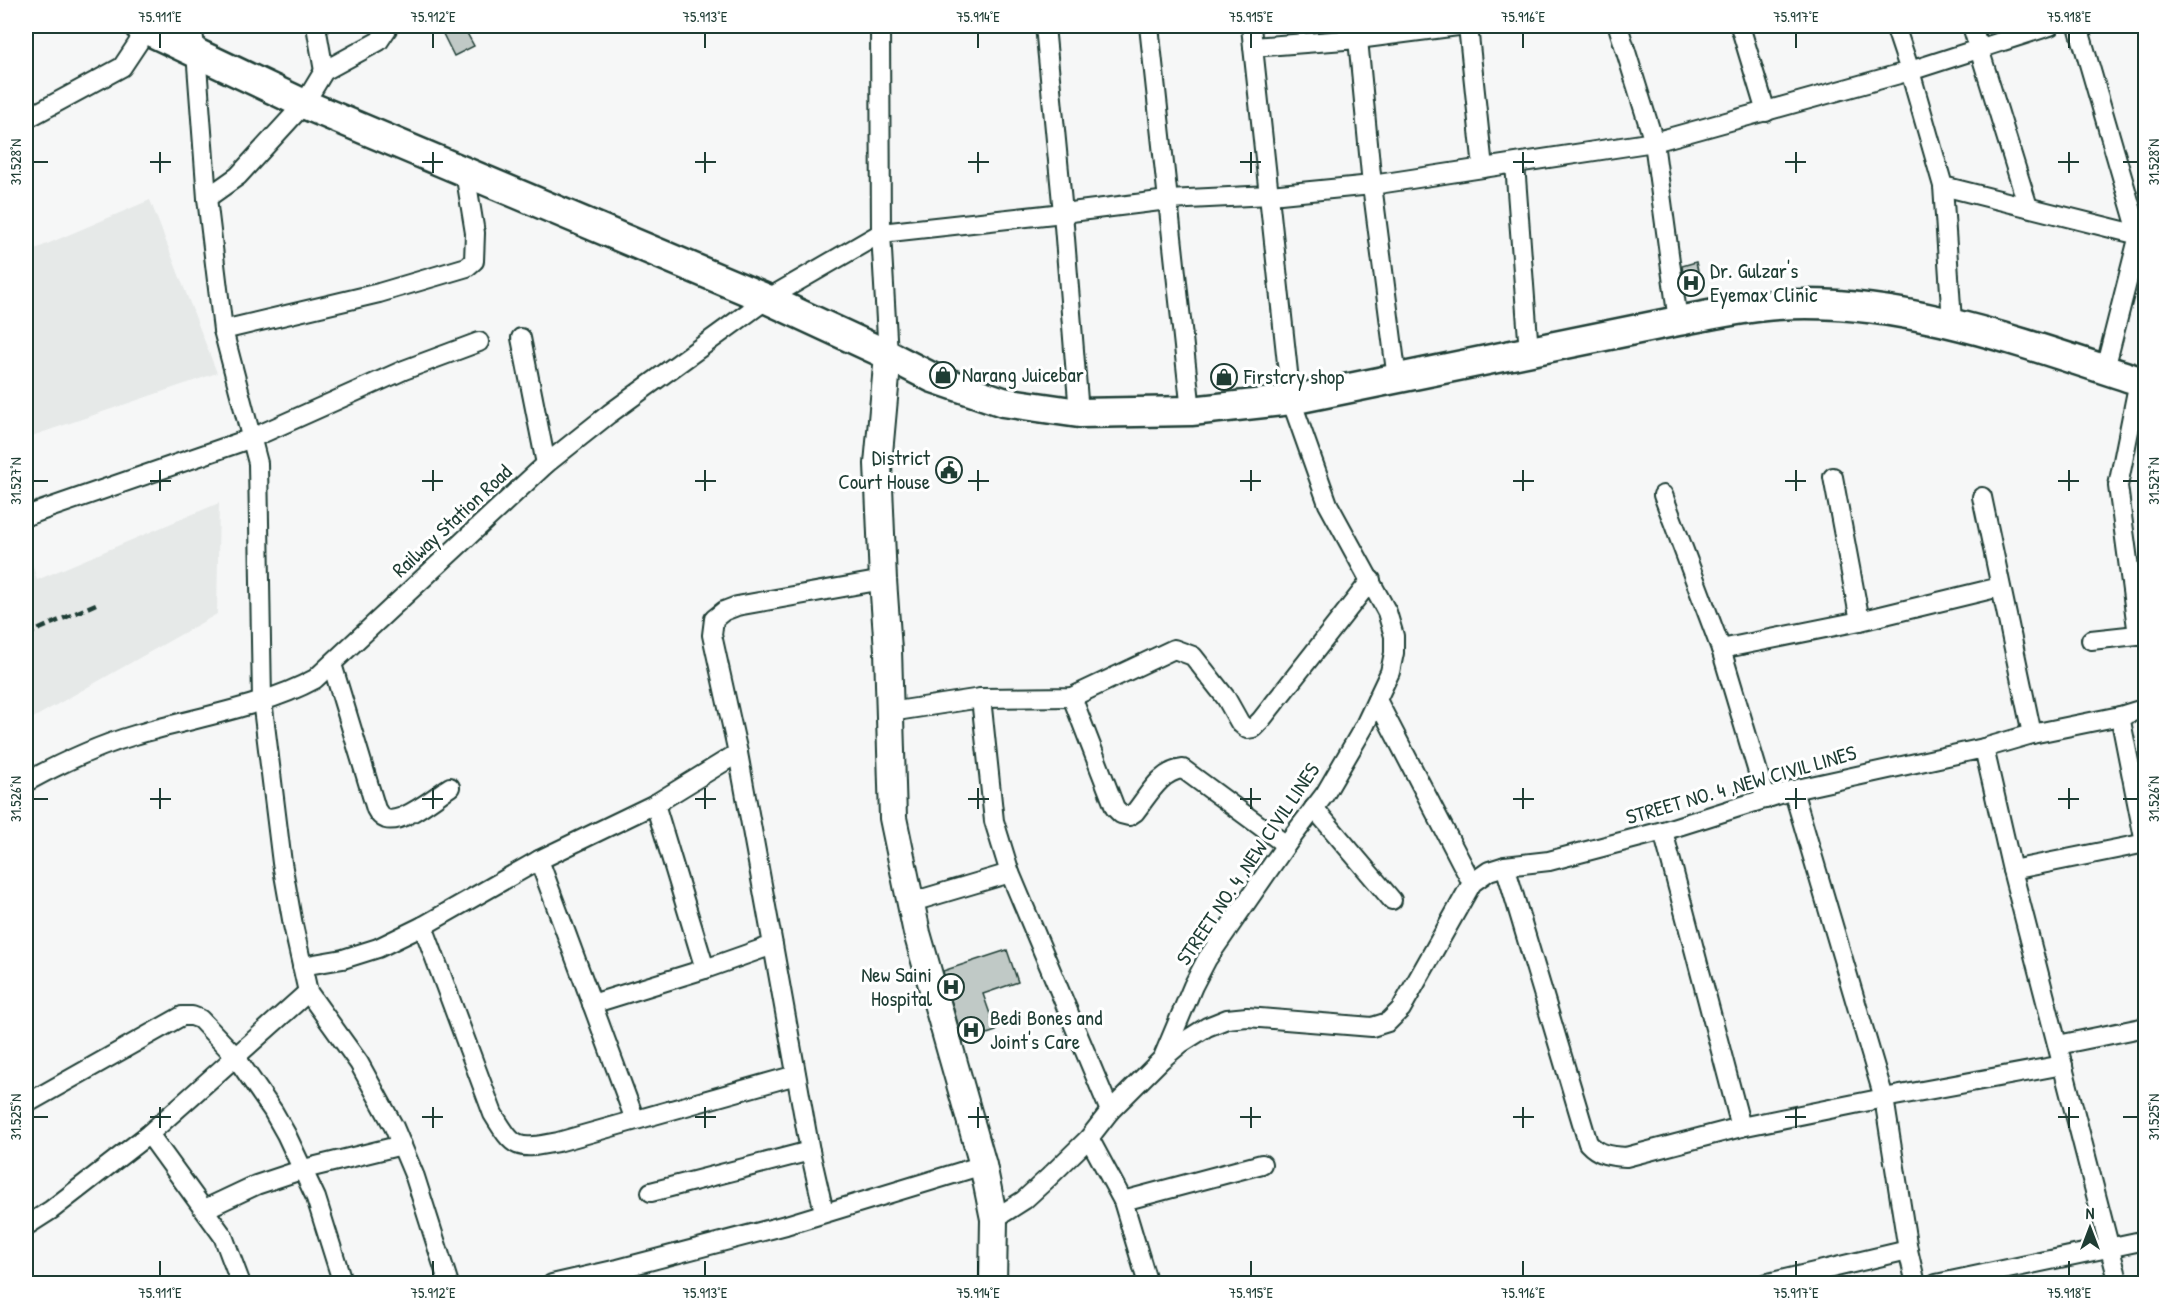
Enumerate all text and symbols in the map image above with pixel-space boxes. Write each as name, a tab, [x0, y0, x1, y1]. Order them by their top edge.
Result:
text: 75.911°E	[138, 6, 182, 27]
text: 75.912°E	[410, 6, 456, 27]
text: 75.913°E	[683, 6, 728, 27]
text: 75.914°E	[956, 6, 1000, 27]
text: 75.915°E	[1229, 6, 1274, 27]
text: 75.916°E	[1501, 6, 1545, 27]
text: 75.917°E	[1773, 6, 1819, 27]
text: 75.918°E	[2047, 6, 2092, 27]
text: 31.528°N	[5, 139, 26, 185]
text: 31.528°N	[2143, 139, 2164, 185]
place label: Dr. Gulzar's Eyemax Clinic	[1710, 256, 1818, 309]
hospital icon: Dr. Gulzar's Eyemax Clinic	[1676, 268, 1706, 298]
shop icon: Narang Juicebar	[928, 360, 958, 390]
place label: Narang Juicebar	[962, 360, 1084, 389]
shop icon: Firstcry shop	[1209, 362, 1239, 392]
place label: Firstcry shop	[1243, 362, 1344, 391]
place label: District Court House	[838, 443, 931, 496]
public building icon: District Court House	[934, 455, 964, 485]
text: 31.527°N	[5, 457, 26, 505]
text: 31.527°N	[2143, 457, 2164, 505]
street label: Railway Station Road	[385, 458, 518, 584]
street label: STREET NO. 4 ,NEW CIVIL LINES	[1622, 738, 1860, 831]
street label: STREET NO. 4 ,NEW CIVIL LINES	[1169, 757, 1326, 971]
text: 31.526°N	[5, 776, 26, 822]
text: 31.526°N	[2143, 776, 2164, 822]
place label: New Saini Hospital	[861, 960, 932, 1013]
hospital icon: New Saini Hospital	[936, 972, 966, 1002]
place label: Bedi Bones and Joint's Care	[990, 1003, 1103, 1056]
hospital icon: Bedi Bones and Joint's Care	[956, 1015, 986, 1045]
text: 31.525°N	[5, 1094, 26, 1140]
text: 31.525°N	[2143, 1094, 2164, 1140]
north arrow	[2060, 1198, 2120, 1258]
text: N	[2086, 1202, 2095, 1224]
text: 75.911°E	[138, 1282, 182, 1303]
text: 75.912°E	[410, 1282, 456, 1303]
text: 75.913°E	[683, 1282, 728, 1303]
text: 75.914°E	[956, 1282, 1000, 1303]
text: 75.915°E	[1229, 1282, 1274, 1303]
text: 75.916°E	[1501, 1282, 1545, 1303]
text: 75.917°E	[1773, 1282, 1819, 1303]
text: 75.918°E	[2047, 1282, 2092, 1303]

